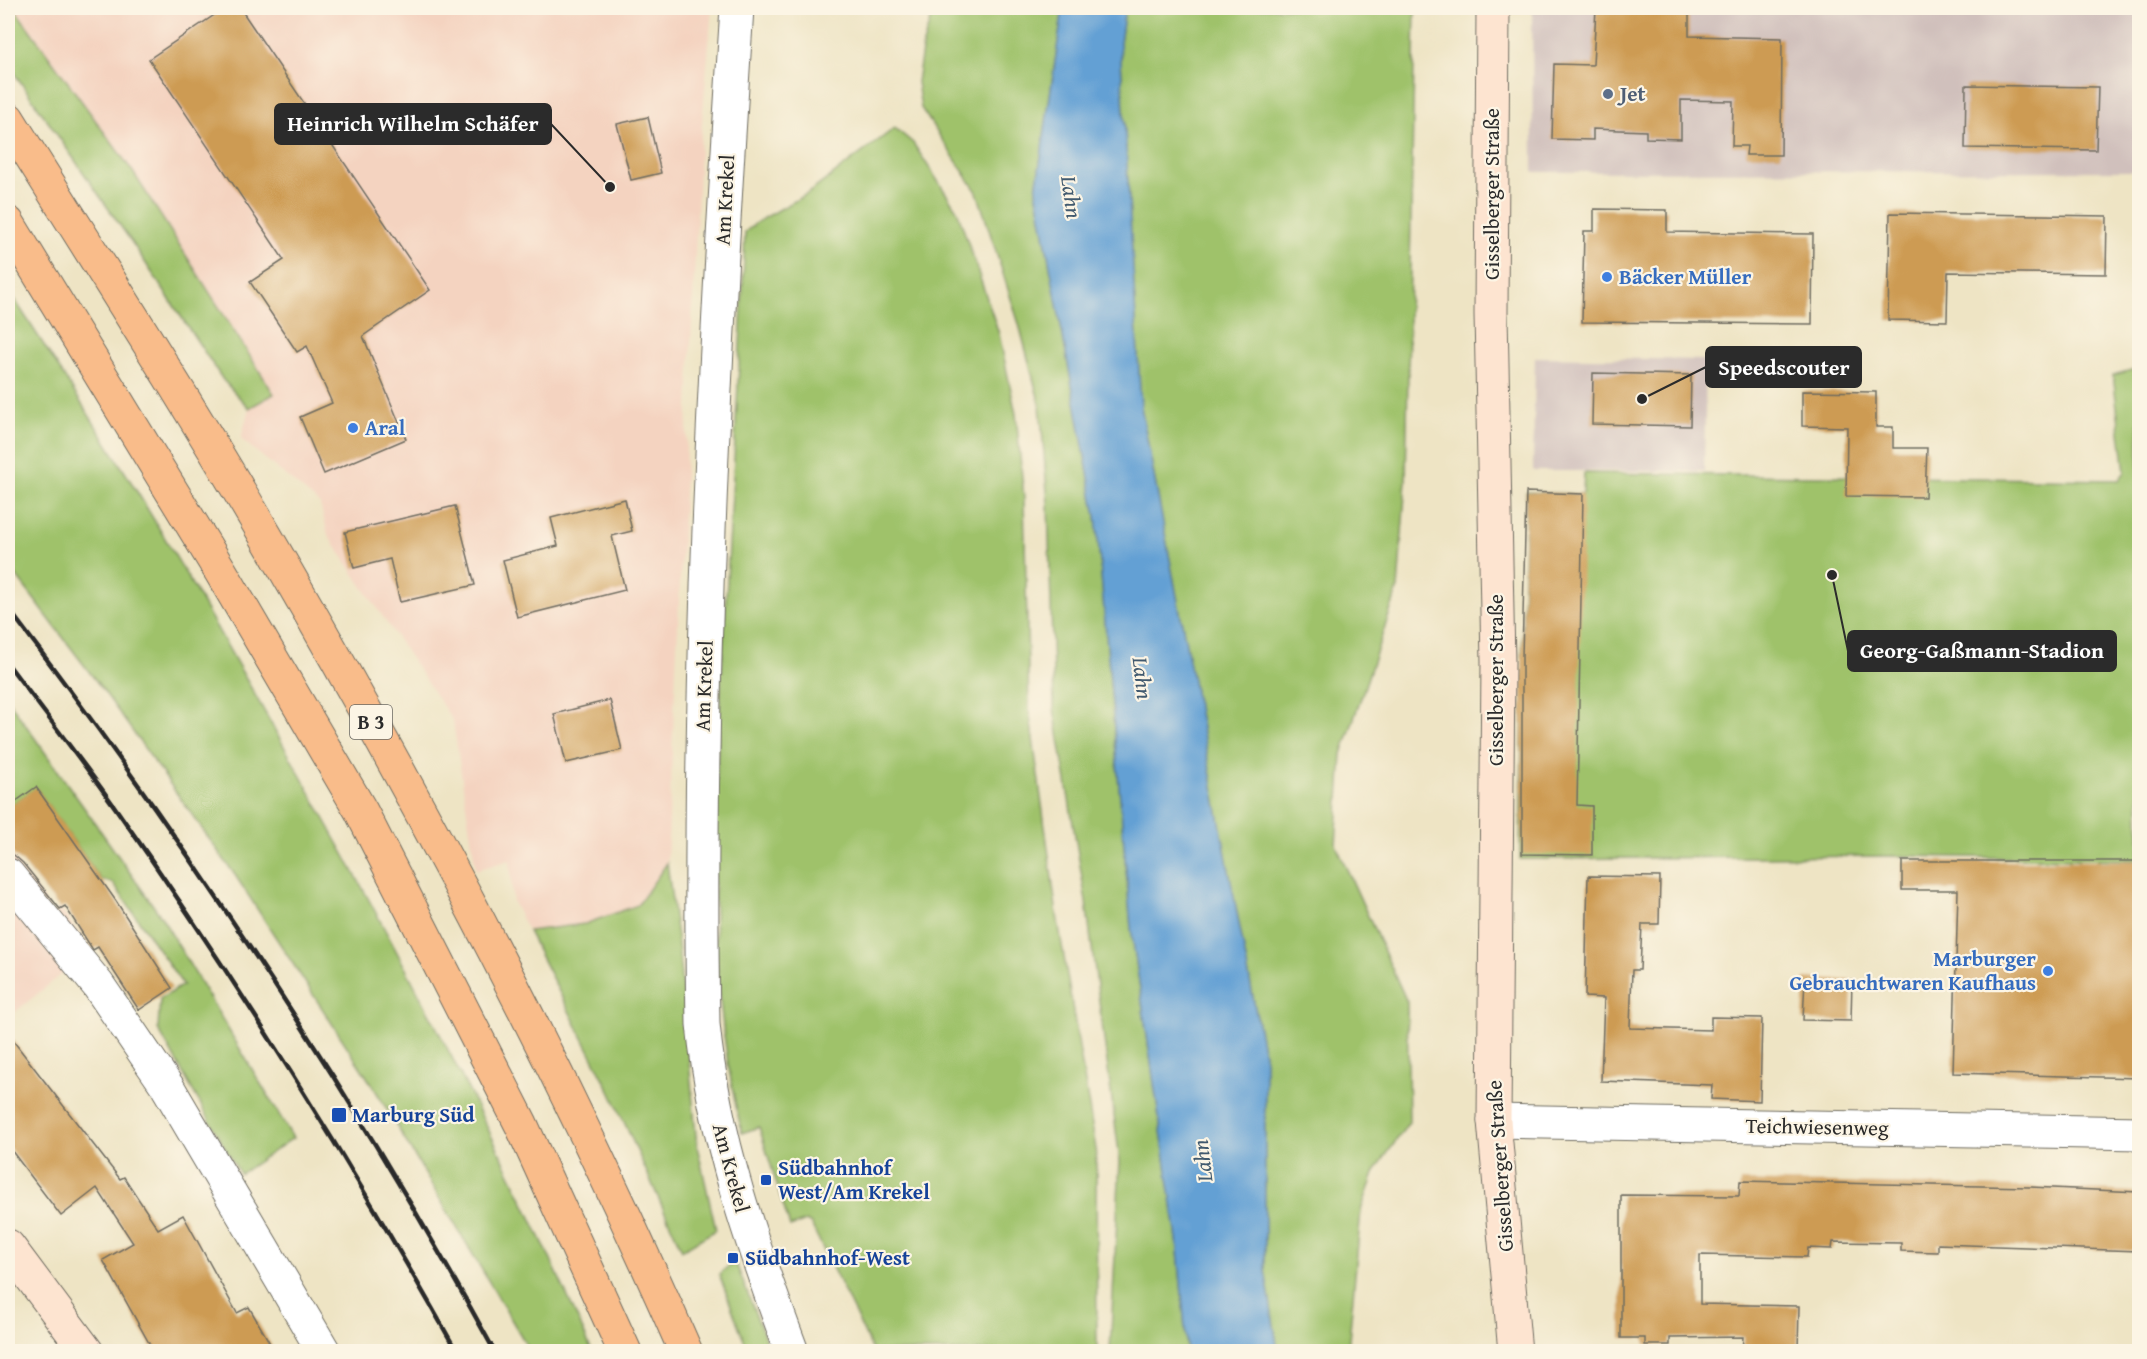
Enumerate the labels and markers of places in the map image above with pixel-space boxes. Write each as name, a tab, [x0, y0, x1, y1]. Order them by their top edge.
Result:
place label: Jet	[1617, 78, 1646, 109]
marker: Jet	[1601, 87, 1615, 101]
callout: Heinrich Wilhelm Schäfer	[275, 104, 551, 144]
place label: Bäcker Müller	[1619, 261, 1752, 292]
marker: Bäcker Müller	[1600, 270, 1614, 284]
callout: Speedscouter	[1706, 347, 1861, 387]
place label: Aral	[365, 412, 406, 443]
marker: Aral	[346, 421, 360, 435]
callout: Georg-Gaßmann-Stadion	[1848, 631, 2116, 671]
place label: Marburger Gebrauchtwaren Kaufhaus	[1790, 943, 2036, 998]
marker: Marburger Gebrauchtwaren Kaufhaus	[2041, 964, 2055, 978]
place label: Marburg Süd	[352, 1099, 474, 1130]
marker: Marburg Süd	[330, 1106, 348, 1124]
place label: Südbahnhof West/Am Krekel	[778, 1152, 930, 1207]
marker: Südbahnhof West/Am Krekel	[759, 1173, 773, 1187]
place label: Südbahnhof-West	[745, 1242, 910, 1273]
marker: Südbahnhof-West	[726, 1251, 740, 1265]

